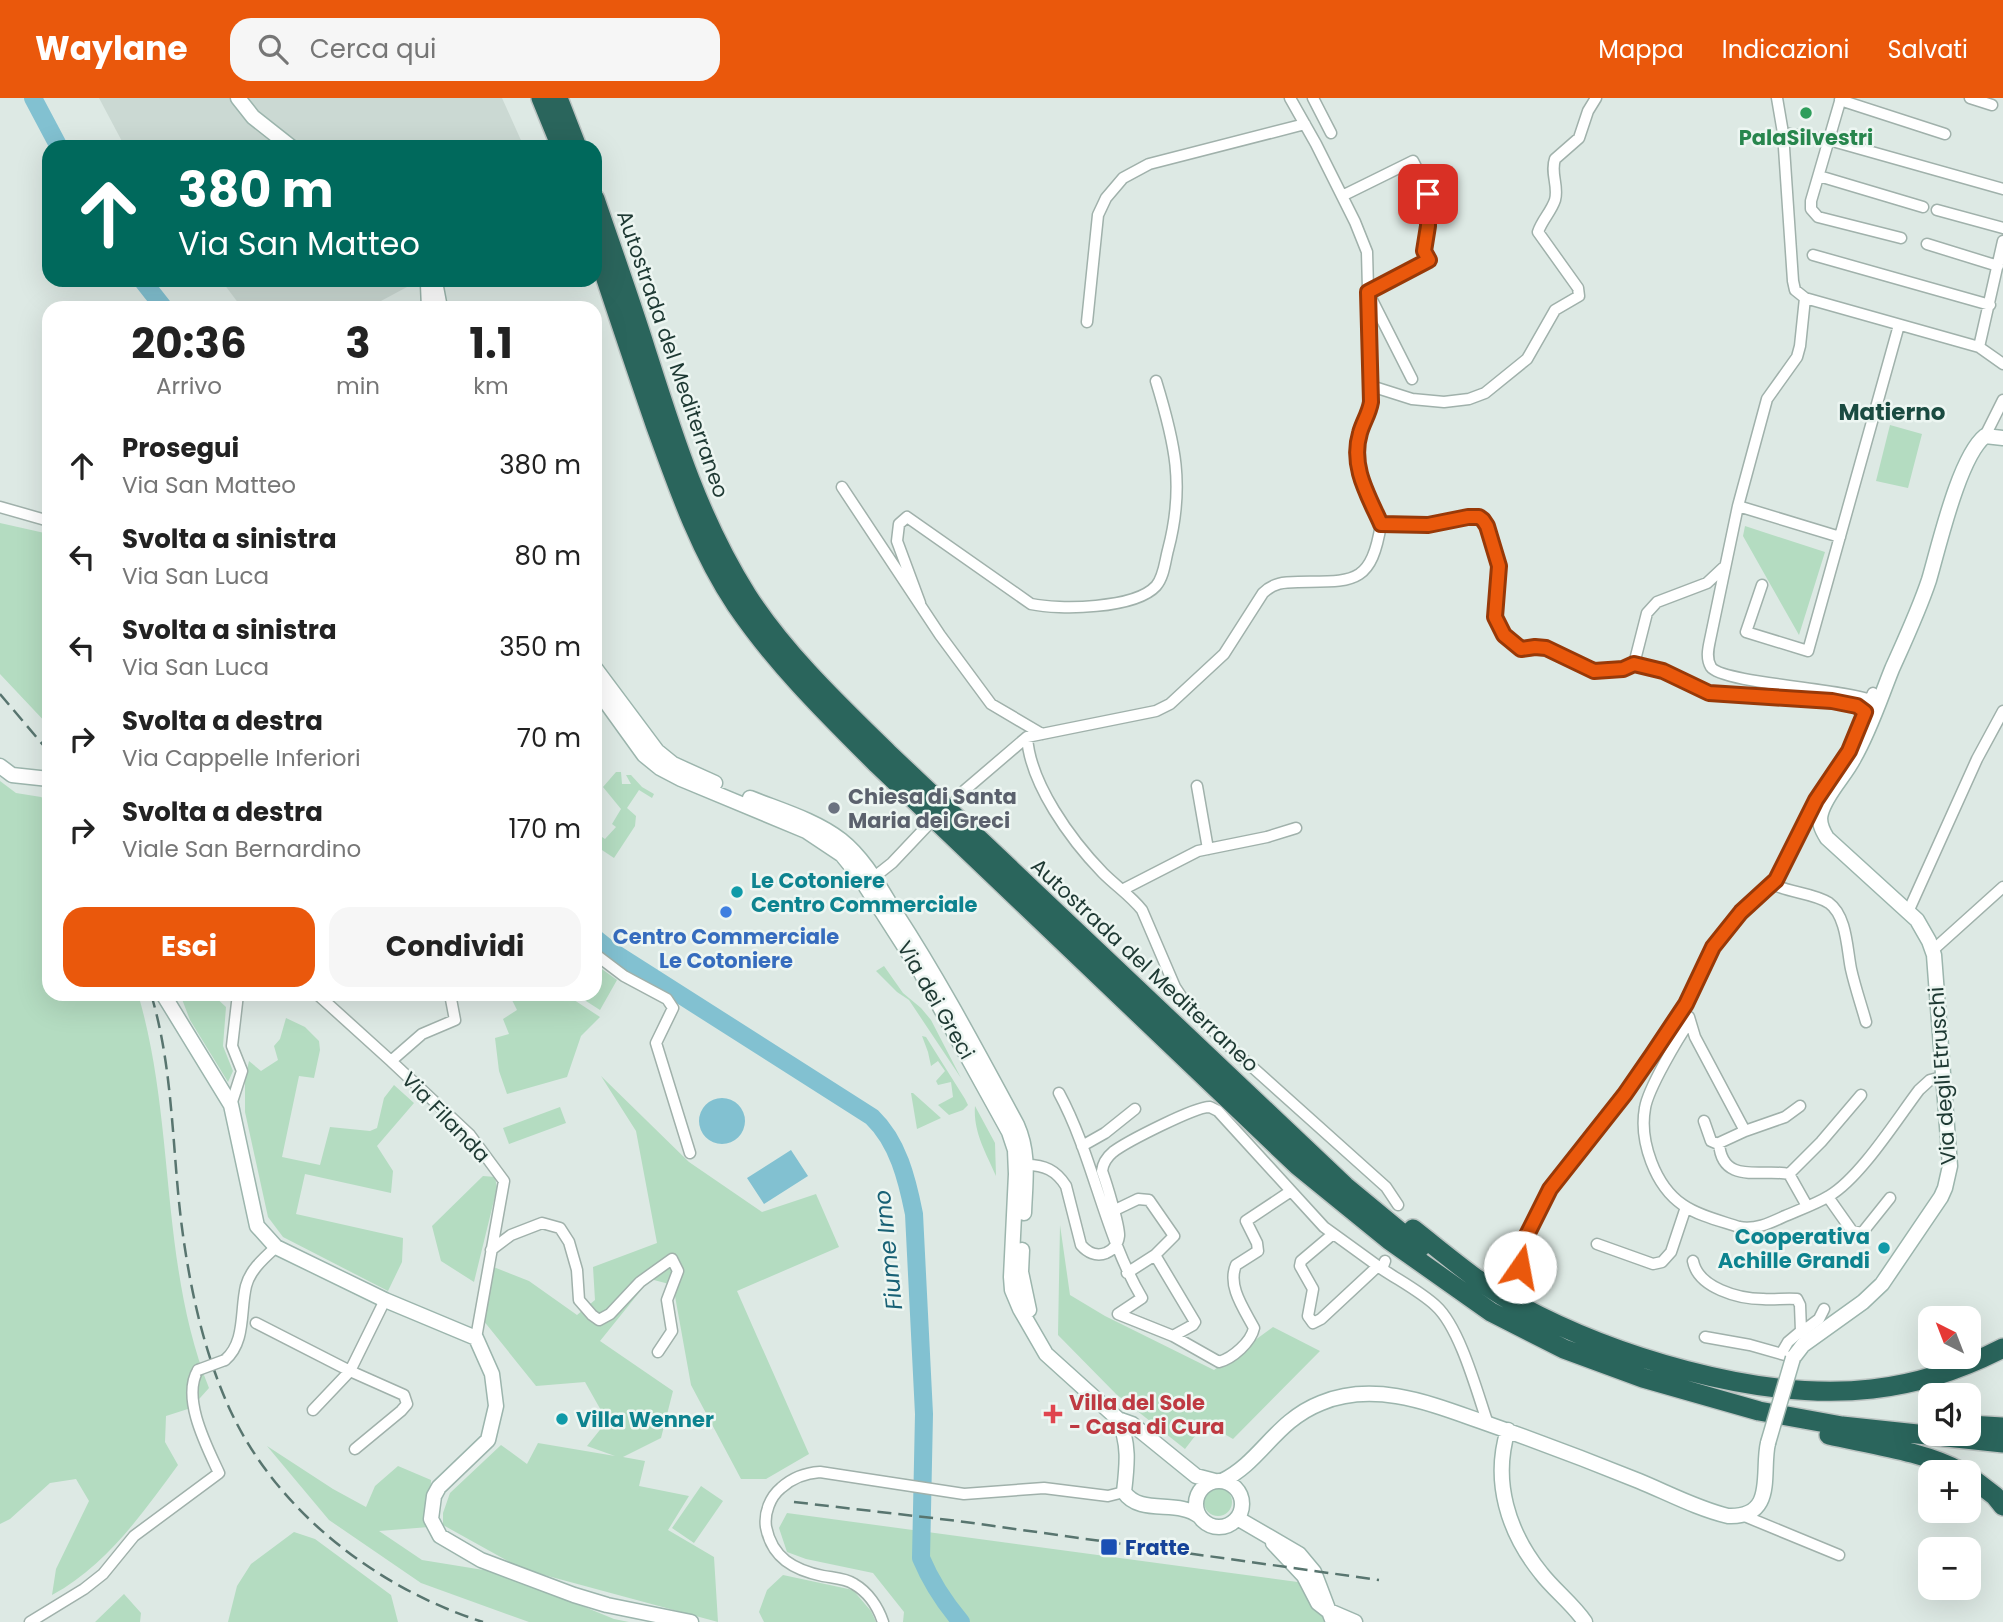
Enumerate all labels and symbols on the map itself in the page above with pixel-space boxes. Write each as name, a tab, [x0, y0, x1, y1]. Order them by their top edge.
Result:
marker: PalaSilvestri	[1798, 105, 1814, 121]
place label: PalaSilvestri	[1739, 123, 1873, 152]
pin	[1398, 164, 1458, 224]
street label: Autostrada del Mediterraneo	[610, 206, 736, 502]
district label: Matierno	[1838, 396, 1946, 428]
place label: Chiesa di Santa Maria dei Greci	[848, 782, 1017, 835]
marker: Chiesa di Santa Maria dei Greci	[826, 800, 842, 816]
street label: Autostrada del Mediterraneo	[1025, 851, 1265, 1079]
place label: Le Cotoniere Centro Commerciale	[751, 866, 978, 919]
marker: Le Cotoniere Centro Commerciale	[729, 884, 745, 900]
marker: Centro Commerciale Le Cotoniere	[718, 904, 734, 920]
place label: Centro Commerciale Le Cotoniere	[613, 922, 839, 975]
street label: Via dei Greci	[890, 935, 982, 1065]
street label: Via degli Etruschi	[1921, 986, 1963, 1166]
street label: Via Filanda	[395, 1065, 497, 1169]
water label: Fiume Irno	[866, 1188, 910, 1312]
place label: Cooperativa Achille Grandi	[1718, 1222, 1870, 1275]
position arrow	[1483, 1230, 1557, 1304]
marker: Cooperativa Achille Grandi	[1876, 1240, 1892, 1256]
north arrow	[1918, 1306, 1981, 1368]
place label: Villa del Sole - Casa di Cura	[1069, 1388, 1225, 1441]
marker: Villa del Sole - Casa di Cura	[1043, 1404, 1063, 1424]
place label: Villa Wenner	[576, 1405, 714, 1434]
marker: Villa Wenner	[554, 1411, 570, 1427]
place label: Fratte	[1125, 1533, 1190, 1562]
marker: Fratte	[1099, 1537, 1119, 1557]

